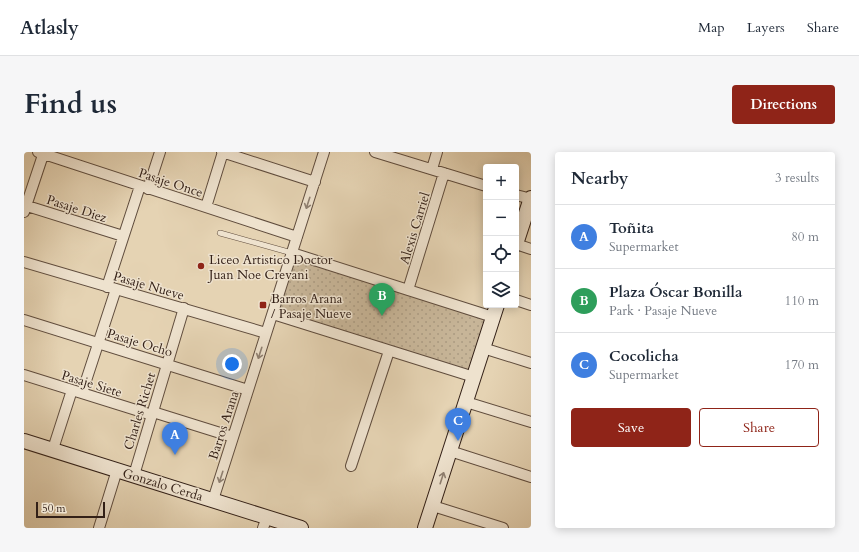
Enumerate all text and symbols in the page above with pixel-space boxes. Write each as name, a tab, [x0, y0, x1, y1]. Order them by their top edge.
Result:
text: Atlasly	[20, 15, 79, 41]
text: Map	[698, 18, 725, 37]
text: Layers	[747, 18, 785, 37]
text: Share	[807, 18, 839, 37]
text: Find us	[24, 85, 117, 123]
button: Directions	[732, 85, 835, 124]
street label: Pasaje Once	[136, 164, 205, 202]
map controls	[483, 164, 519, 308]
button: +	[483, 164, 519, 200]
text: Nearby	[571, 167, 628, 190]
text: 3 results	[775, 169, 819, 187]
street label: Alexis Carriel	[395, 189, 435, 266]
street label: Pasaje Diez	[44, 191, 109, 227]
one-way arrow	[304, 196, 311, 209]
button: −	[483, 200, 519, 236]
text: Toñita	[609, 218, 654, 238]
text: A	[579, 228, 589, 246]
text: 80 m	[791, 228, 819, 246]
button: locate	[483, 236, 519, 272]
text: Supermarket	[609, 238, 679, 256]
place label: Liceo Artistico Doctor Juan Noe Crevani	[207, 251, 333, 284]
marker: Liceo Artistico Doctor Juan Noe Crevani	[196, 261, 206, 271]
street label: Pasaje Nueve	[111, 267, 186, 305]
button: layers	[483, 272, 519, 308]
text: Plaza Óscar Bonilla	[609, 282, 742, 302]
pin: B	[369, 283, 395, 316]
place label: Barros Arana / Pasaje Nueve	[271, 290, 352, 323]
text: B	[579, 292, 589, 310]
text: 110 m	[785, 292, 819, 310]
marker: Barros Arana / Pasaje Nueve	[258, 300, 268, 310]
text: Park · Pasaje Nueve	[609, 302, 717, 320]
street label: Pasaje Ocho	[105, 324, 175, 361]
one-way arrow	[256, 346, 263, 359]
text: Cocolicha	[609, 346, 679, 366]
your location	[222, 354, 242, 374]
text: C	[579, 356, 589, 374]
text: 170 m	[785, 356, 819, 374]
street label: Pasaje Siete	[59, 366, 124, 402]
text: Supermarket	[609, 366, 679, 384]
street label: Charles Richet	[120, 370, 160, 452]
street label: Barros Arana	[204, 388, 244, 462]
pin: C	[445, 408, 471, 441]
button: Save	[571, 408, 691, 447]
button: Share	[699, 408, 819, 447]
pin: A	[162, 422, 188, 455]
street label: Gonzalo Cerda	[120, 464, 205, 506]
one-way arrow	[216, 471, 224, 483]
one-way arrow	[438, 472, 446, 484]
scale bar	[36, 500, 105, 519]
text: 50 m	[42, 501, 66, 516]

